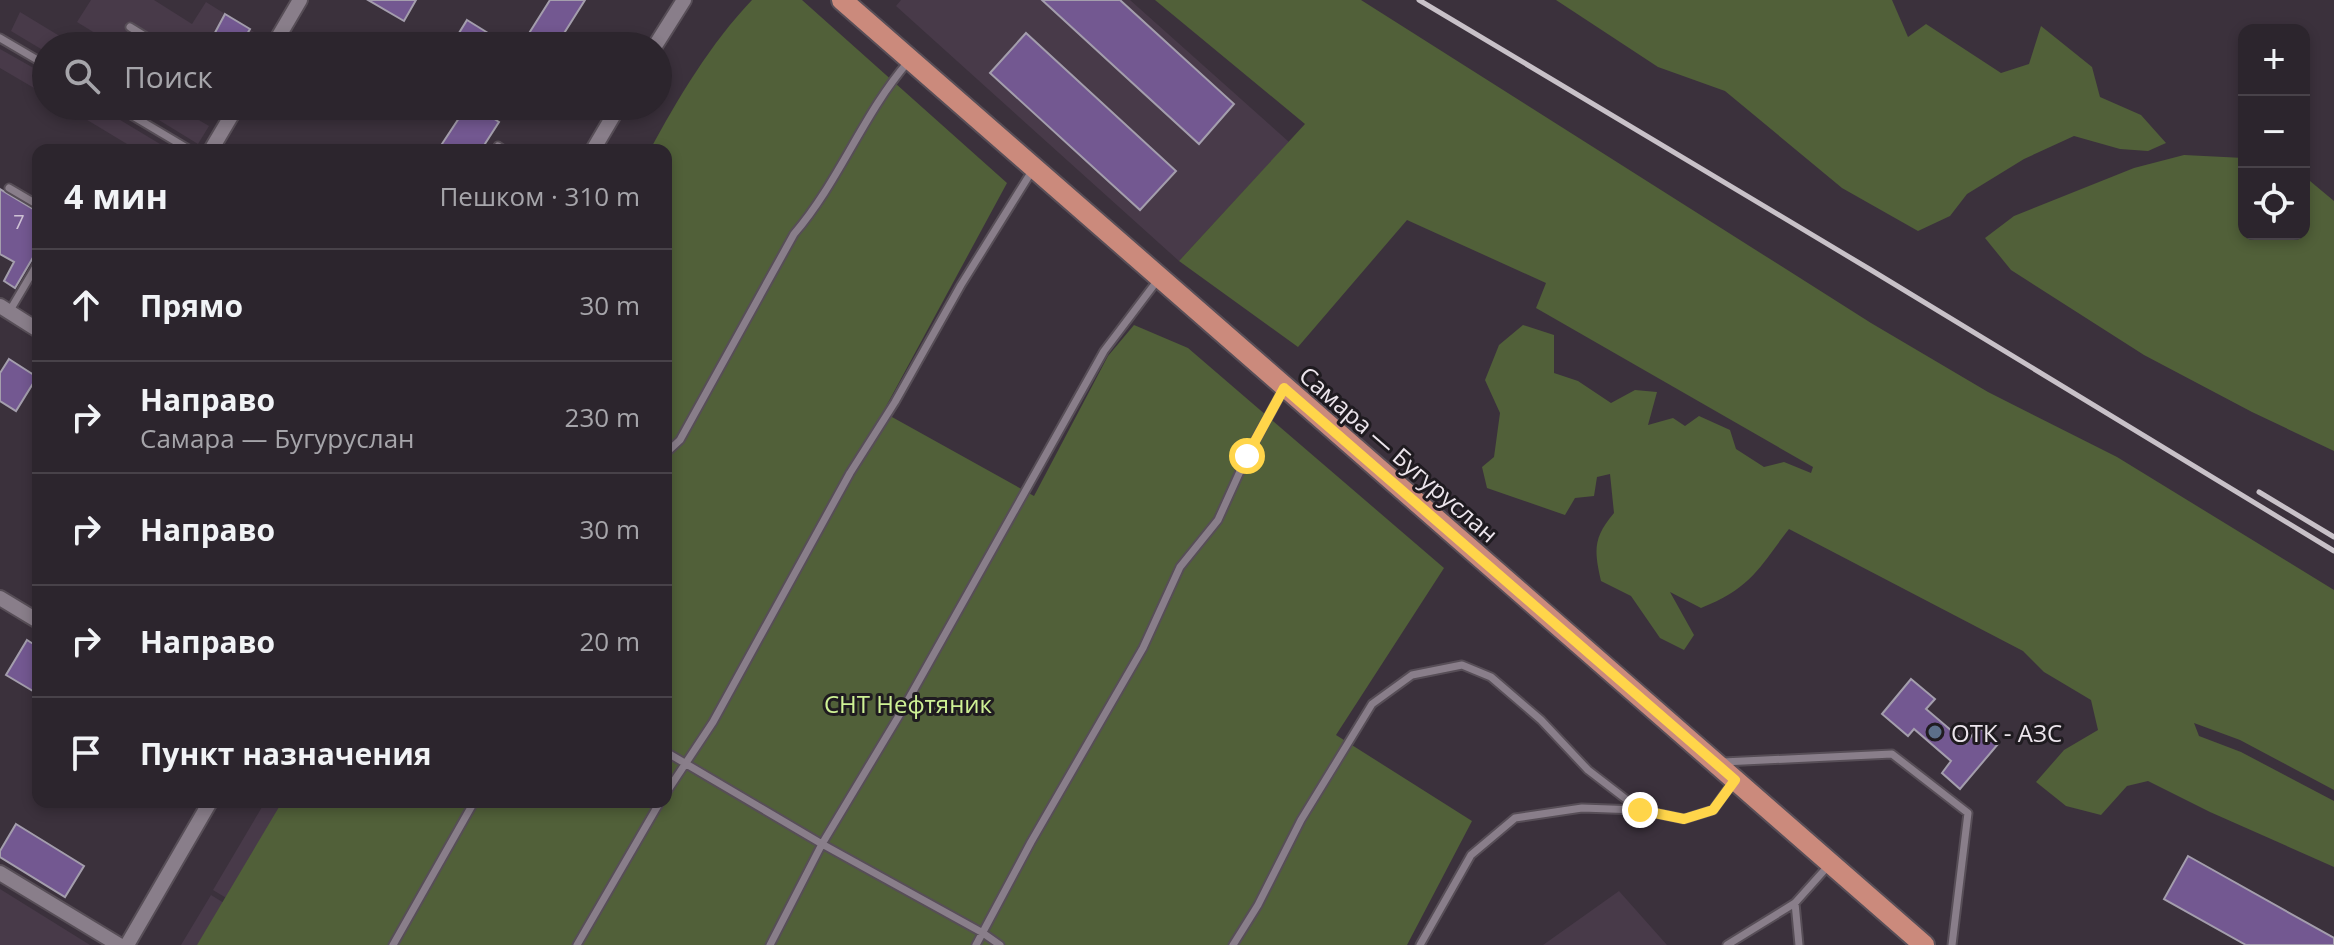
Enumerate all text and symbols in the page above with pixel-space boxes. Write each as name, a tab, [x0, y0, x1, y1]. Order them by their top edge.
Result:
map controls	[2238, 24, 2310, 240]
button: +	[2238, 24, 2310, 96]
search box	[32, 32, 672, 120]
icon: search	[60, 54, 104, 98]
text: Поиск	[124, 56, 213, 97]
button: −	[2238, 96, 2310, 168]
button: locate	[2238, 168, 2310, 240]
text: 4 мин	[64, 173, 168, 219]
text: Пешком · 310 m	[439, 178, 640, 214]
house number: 7	[13, 208, 25, 235]
icon: ahead	[64, 283, 108, 327]
text: Прямо	[140, 285, 243, 326]
text: 30 m	[579, 287, 640, 323]
street label: Самара — Бугуруслан	[1293, 358, 1505, 550]
text: Направо	[140, 379, 275, 420]
icon: right	[64, 395, 108, 439]
text: 230 m	[565, 399, 640, 435]
text: Самара — Бугуруслан	[140, 420, 415, 456]
route start	[1229, 438, 1265, 474]
icon: right	[64, 507, 108, 551]
text: Направо	[140, 509, 275, 550]
text: 30 m	[579, 511, 640, 547]
icon: right	[64, 619, 108, 663]
text: Направо	[140, 621, 275, 662]
text: 20 m	[579, 623, 640, 659]
park label: СНТ Нефтяник	[824, 687, 993, 720]
place label: ОТК - АЗС	[1951, 716, 2062, 749]
marker: ОТК - АЗС	[1926, 723, 1944, 741]
icon: arrive	[64, 731, 108, 775]
text: Пункт назначения	[140, 733, 432, 774]
route end	[1622, 792, 1658, 828]

